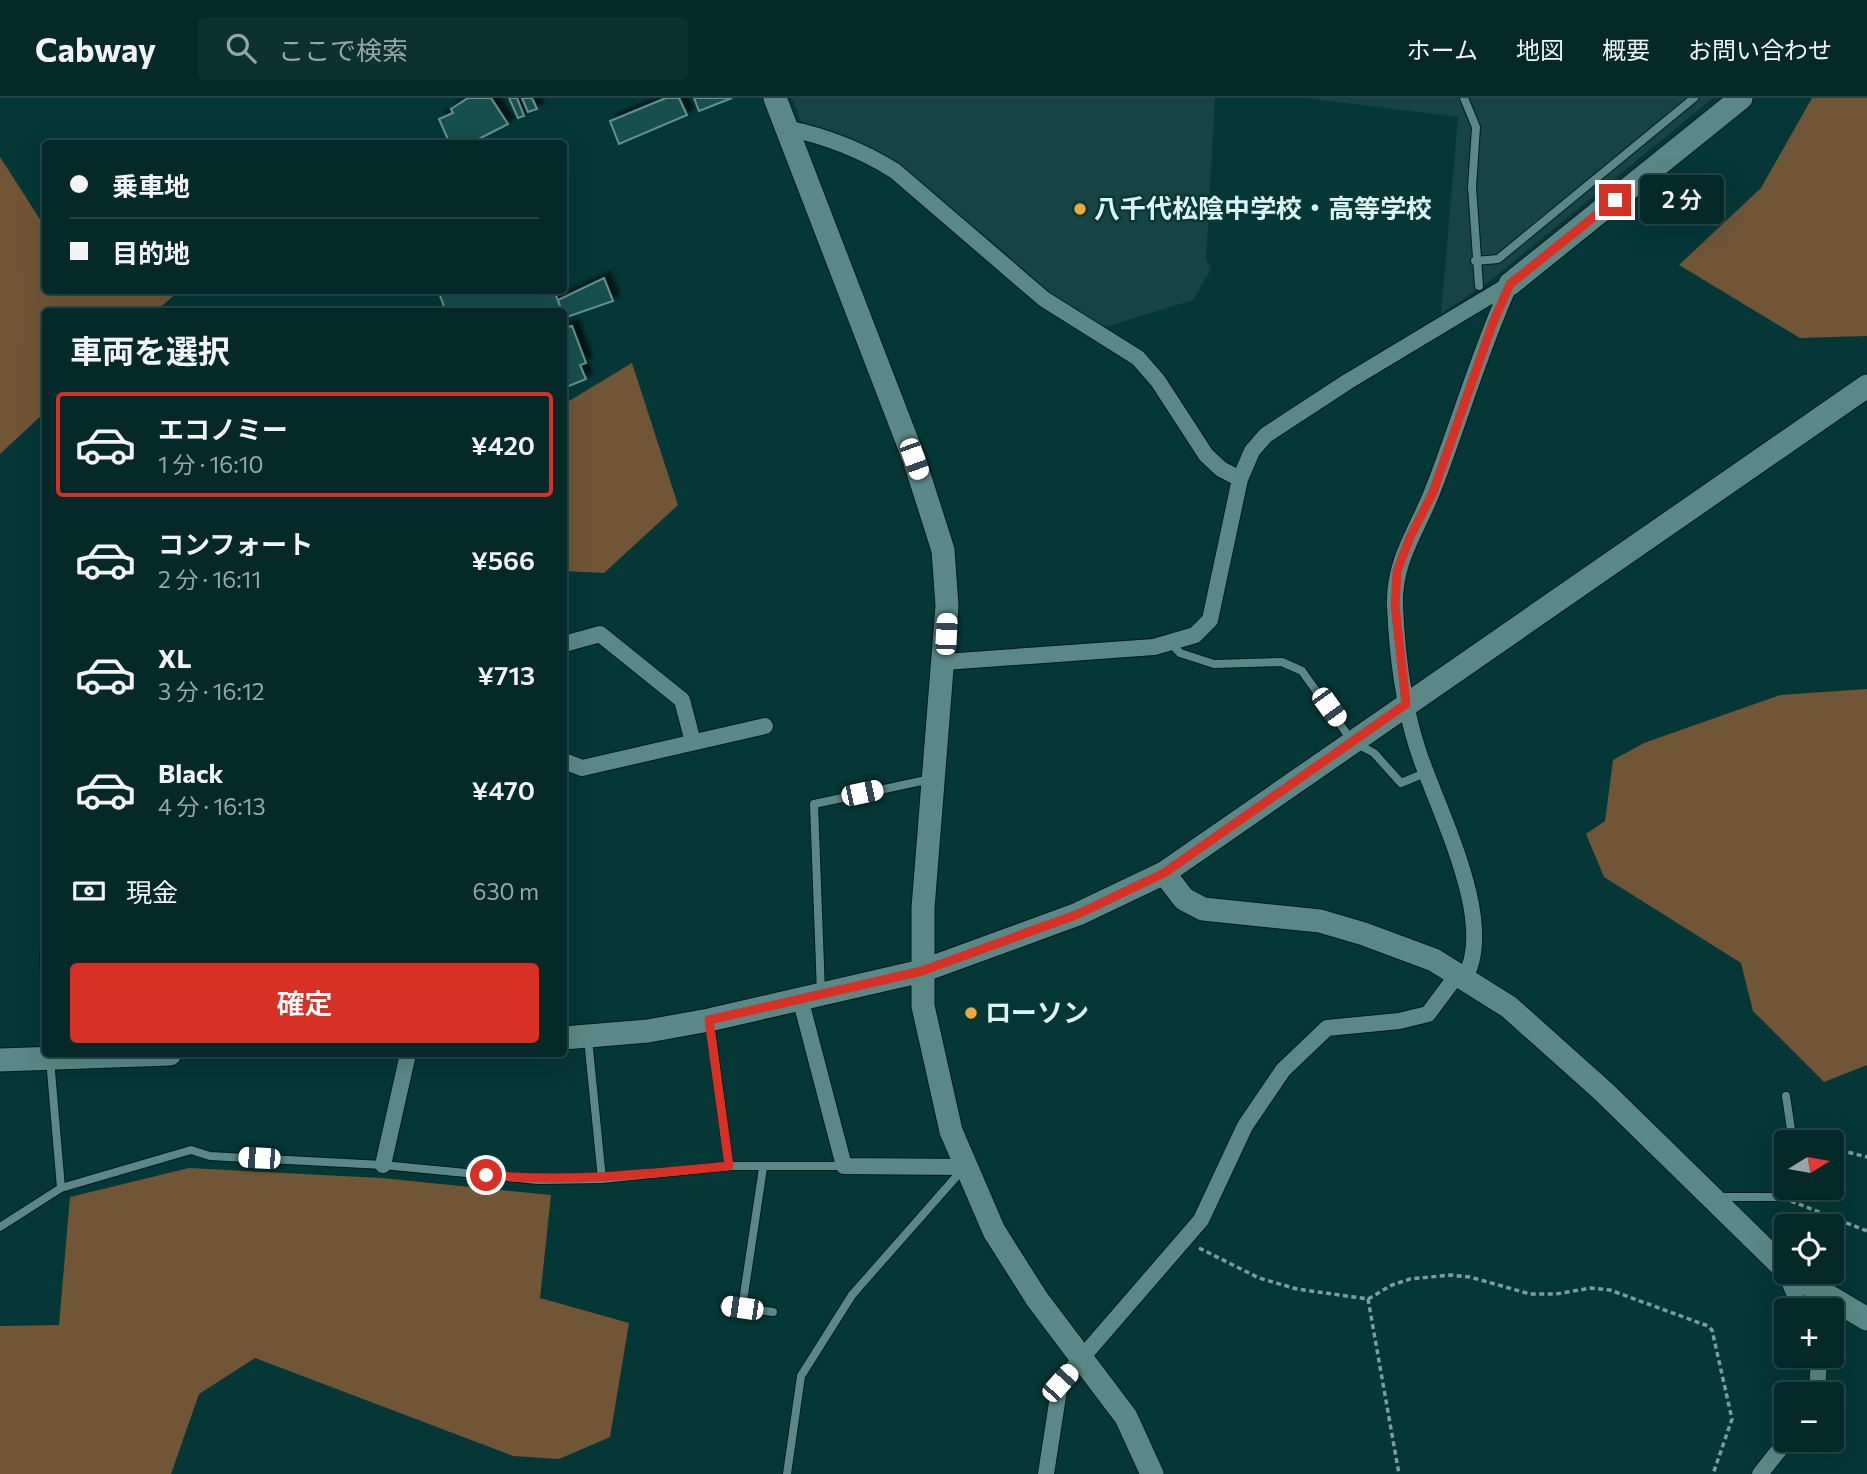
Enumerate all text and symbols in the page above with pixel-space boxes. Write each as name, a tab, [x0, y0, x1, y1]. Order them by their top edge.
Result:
search box	[198, 17, 688, 80]
text: Cabway	[35, 28, 156, 69]
icon: search	[222, 29, 260, 67]
text: ここで検索	[278, 34, 408, 65]
text: ホーム	[1407, 35, 1478, 64]
text: 地図	[1516, 35, 1564, 64]
text: 概要	[1602, 35, 1650, 64]
text: お問い合わせ	[1688, 35, 1832, 64]
text: 乗車地	[112, 170, 190, 201]
callout: 2 分	[1640, 176, 1724, 224]
route end	[1599, 184, 1631, 216]
text: 2 分	[1662, 185, 1702, 213]
place label: 八千代松陰中学校・高等学校	[1094, 192, 1432, 223]
marker: 八千代松陰中学校・高等学校	[1072, 201, 1088, 217]
text: 目的地	[112, 237, 190, 268]
text: 車両を選択	[70, 330, 230, 370]
icon: car	[74, 413, 137, 476]
text: エコノミー	[158, 413, 288, 444]
text: ¥420	[471, 429, 535, 460]
car	[897, 436, 932, 482]
text: 1 分 · 16:10	[158, 450, 264, 478]
icon: car	[74, 528, 137, 591]
text: コンフォート	[158, 528, 313, 559]
text: ¥566	[471, 544, 535, 575]
text: 2 分 · 16:11	[158, 565, 261, 593]
car	[935, 612, 958, 656]
text: XL	[158, 642, 192, 673]
icon: car	[74, 643, 137, 706]
text: ¥713	[478, 659, 535, 690]
text: 3 分 · 16:12	[158, 677, 265, 705]
car	[1309, 684, 1350, 730]
text: Black	[158, 757, 224, 788]
icon: car	[74, 758, 137, 821]
text: ¥470	[472, 774, 535, 805]
car	[840, 778, 885, 808]
text: 4 分 · 16:13	[158, 792, 266, 820]
icon: cash	[70, 872, 108, 910]
text: 現金	[126, 876, 178, 907]
text: 630 m	[473, 877, 539, 905]
button: 確定	[70, 963, 539, 1043]
place label: ローソン	[985, 996, 1089, 1027]
marker: ローソン	[963, 1005, 979, 1021]
north arrow	[1774, 1130, 1844, 1200]
map controls	[1774, 1130, 1844, 1452]
car	[238, 1146, 281, 1170]
route start	[470, 1159, 502, 1191]
button: locate	[1774, 1214, 1844, 1284]
car	[720, 1295, 765, 1321]
button: +	[1774, 1298, 1844, 1368]
car	[1039, 1360, 1082, 1406]
button: −	[1774, 1382, 1844, 1452]

